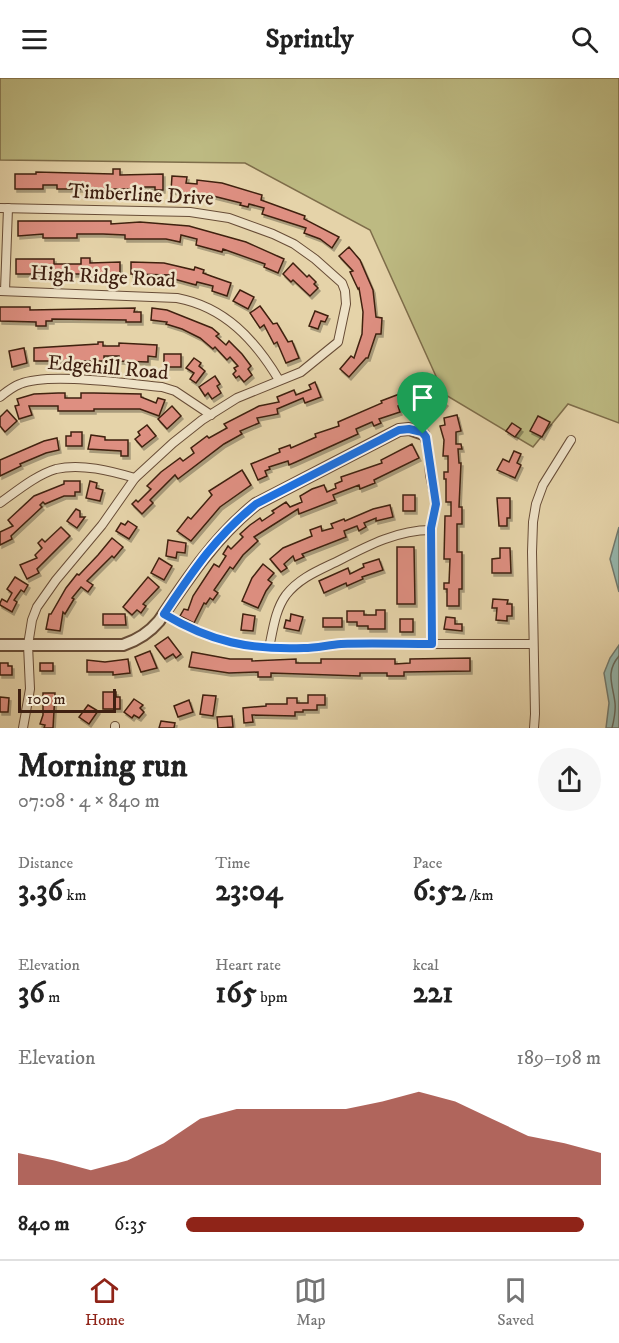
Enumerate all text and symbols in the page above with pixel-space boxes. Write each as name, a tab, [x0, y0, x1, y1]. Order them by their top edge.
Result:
text: Sprintly	[266, 22, 353, 56]
icon: menu	[18, 23, 51, 56]
icon: search	[568, 23, 601, 56]
street label: Timberline Drive	[68, 178, 215, 212]
street label: High Ridge Road	[30, 260, 177, 294]
street label: Edgehill Road	[46, 350, 170, 386]
pin	[397, 372, 448, 434]
icon: arrive	[406, 381, 439, 414]
scale bar	[18, 686, 116, 714]
text: 100 m	[27, 689, 66, 709]
text: Morning run	[18, 746, 187, 787]
button: share	[538, 748, 601, 811]
text: 07:08 · 4 × 840 m	[18, 789, 160, 814]
text: Distance	[18, 853, 73, 873]
text: Time	[215, 853, 250, 873]
text: Pace	[413, 853, 442, 873]
text: 3.36	[18, 873, 63, 910]
text: 23:04	[215, 873, 282, 910]
text: 6:52	[413, 873, 466, 910]
text: km	[63, 885, 87, 905]
text: /km	[466, 885, 493, 905]
text: Elevation	[18, 955, 80, 975]
text: Heart rate	[215, 955, 281, 975]
text: kcal	[413, 955, 439, 975]
text: 36	[18, 975, 45, 1012]
text: 165	[215, 975, 257, 1012]
text: 221	[413, 975, 453, 1012]
text: m	[45, 987, 60, 1007]
text: bpm	[257, 987, 288, 1007]
text: Elevation	[18, 1046, 95, 1071]
text: 189–198 m	[517, 1046, 601, 1071]
text: 840 m	[18, 1212, 70, 1237]
text: 6:35	[114, 1212, 147, 1237]
tab: Home	[85, 1274, 125, 1330]
tab: Map	[294, 1274, 327, 1330]
tab: Saved	[497, 1274, 534, 1330]

